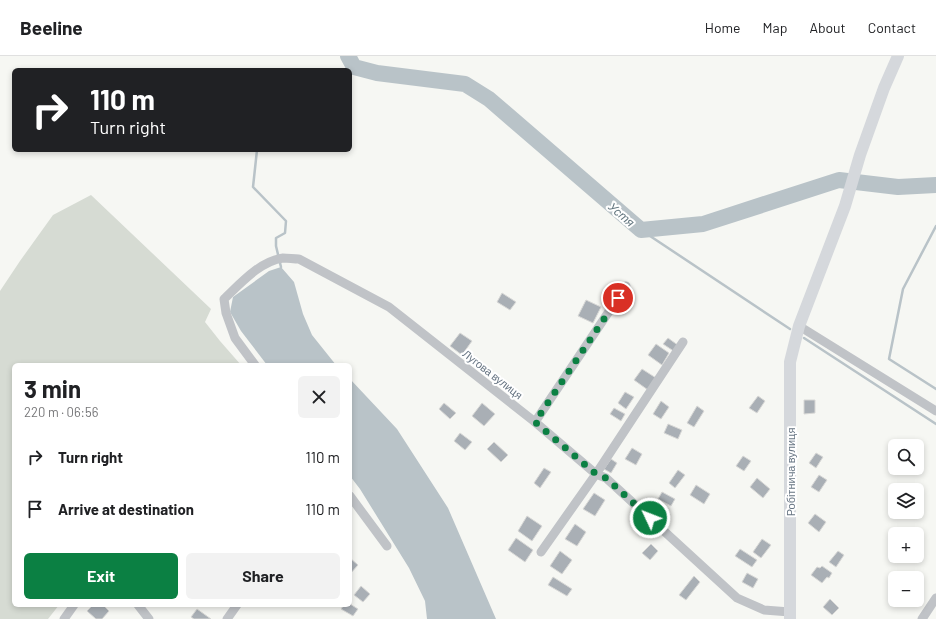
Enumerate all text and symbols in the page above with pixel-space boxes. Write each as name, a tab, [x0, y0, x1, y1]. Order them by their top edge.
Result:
text: Beeline	[20, 16, 83, 39]
text: Home	[705, 19, 741, 36]
text: Map	[763, 19, 787, 36]
text: About	[809, 19, 846, 36]
text: Contact	[868, 19, 916, 36]
text: 110 m	[90, 82, 155, 116]
icon: right	[24, 84, 76, 136]
text: Turn right	[90, 116, 166, 138]
water label: Устя	[605, 198, 638, 229]
pin	[601, 281, 635, 315]
icon: arrive	[607, 287, 629, 309]
street label: Лугова вулиця	[460, 347, 526, 401]
text: 3 min	[24, 374, 81, 403]
button: close	[298, 376, 340, 418]
text: 220 m · 06:56	[24, 404, 98, 420]
street label: Робітнича вулиця	[784, 428, 797, 516]
map controls	[888, 439, 924, 607]
button: search	[888, 439, 924, 475]
icon: right	[24, 446, 46, 468]
text: Turn right	[58, 448, 123, 466]
text: 110 m	[306, 448, 340, 466]
button: layers	[888, 483, 924, 519]
position arrow	[629, 497, 671, 539]
icon: arrive	[24, 498, 46, 520]
text: Arrive at destination	[58, 500, 194, 518]
text: 110 m	[306, 500, 340, 518]
button: +	[888, 527, 924, 563]
button: Exit	[24, 553, 178, 599]
button: Share	[186, 553, 340, 599]
button: −	[888, 571, 924, 607]

